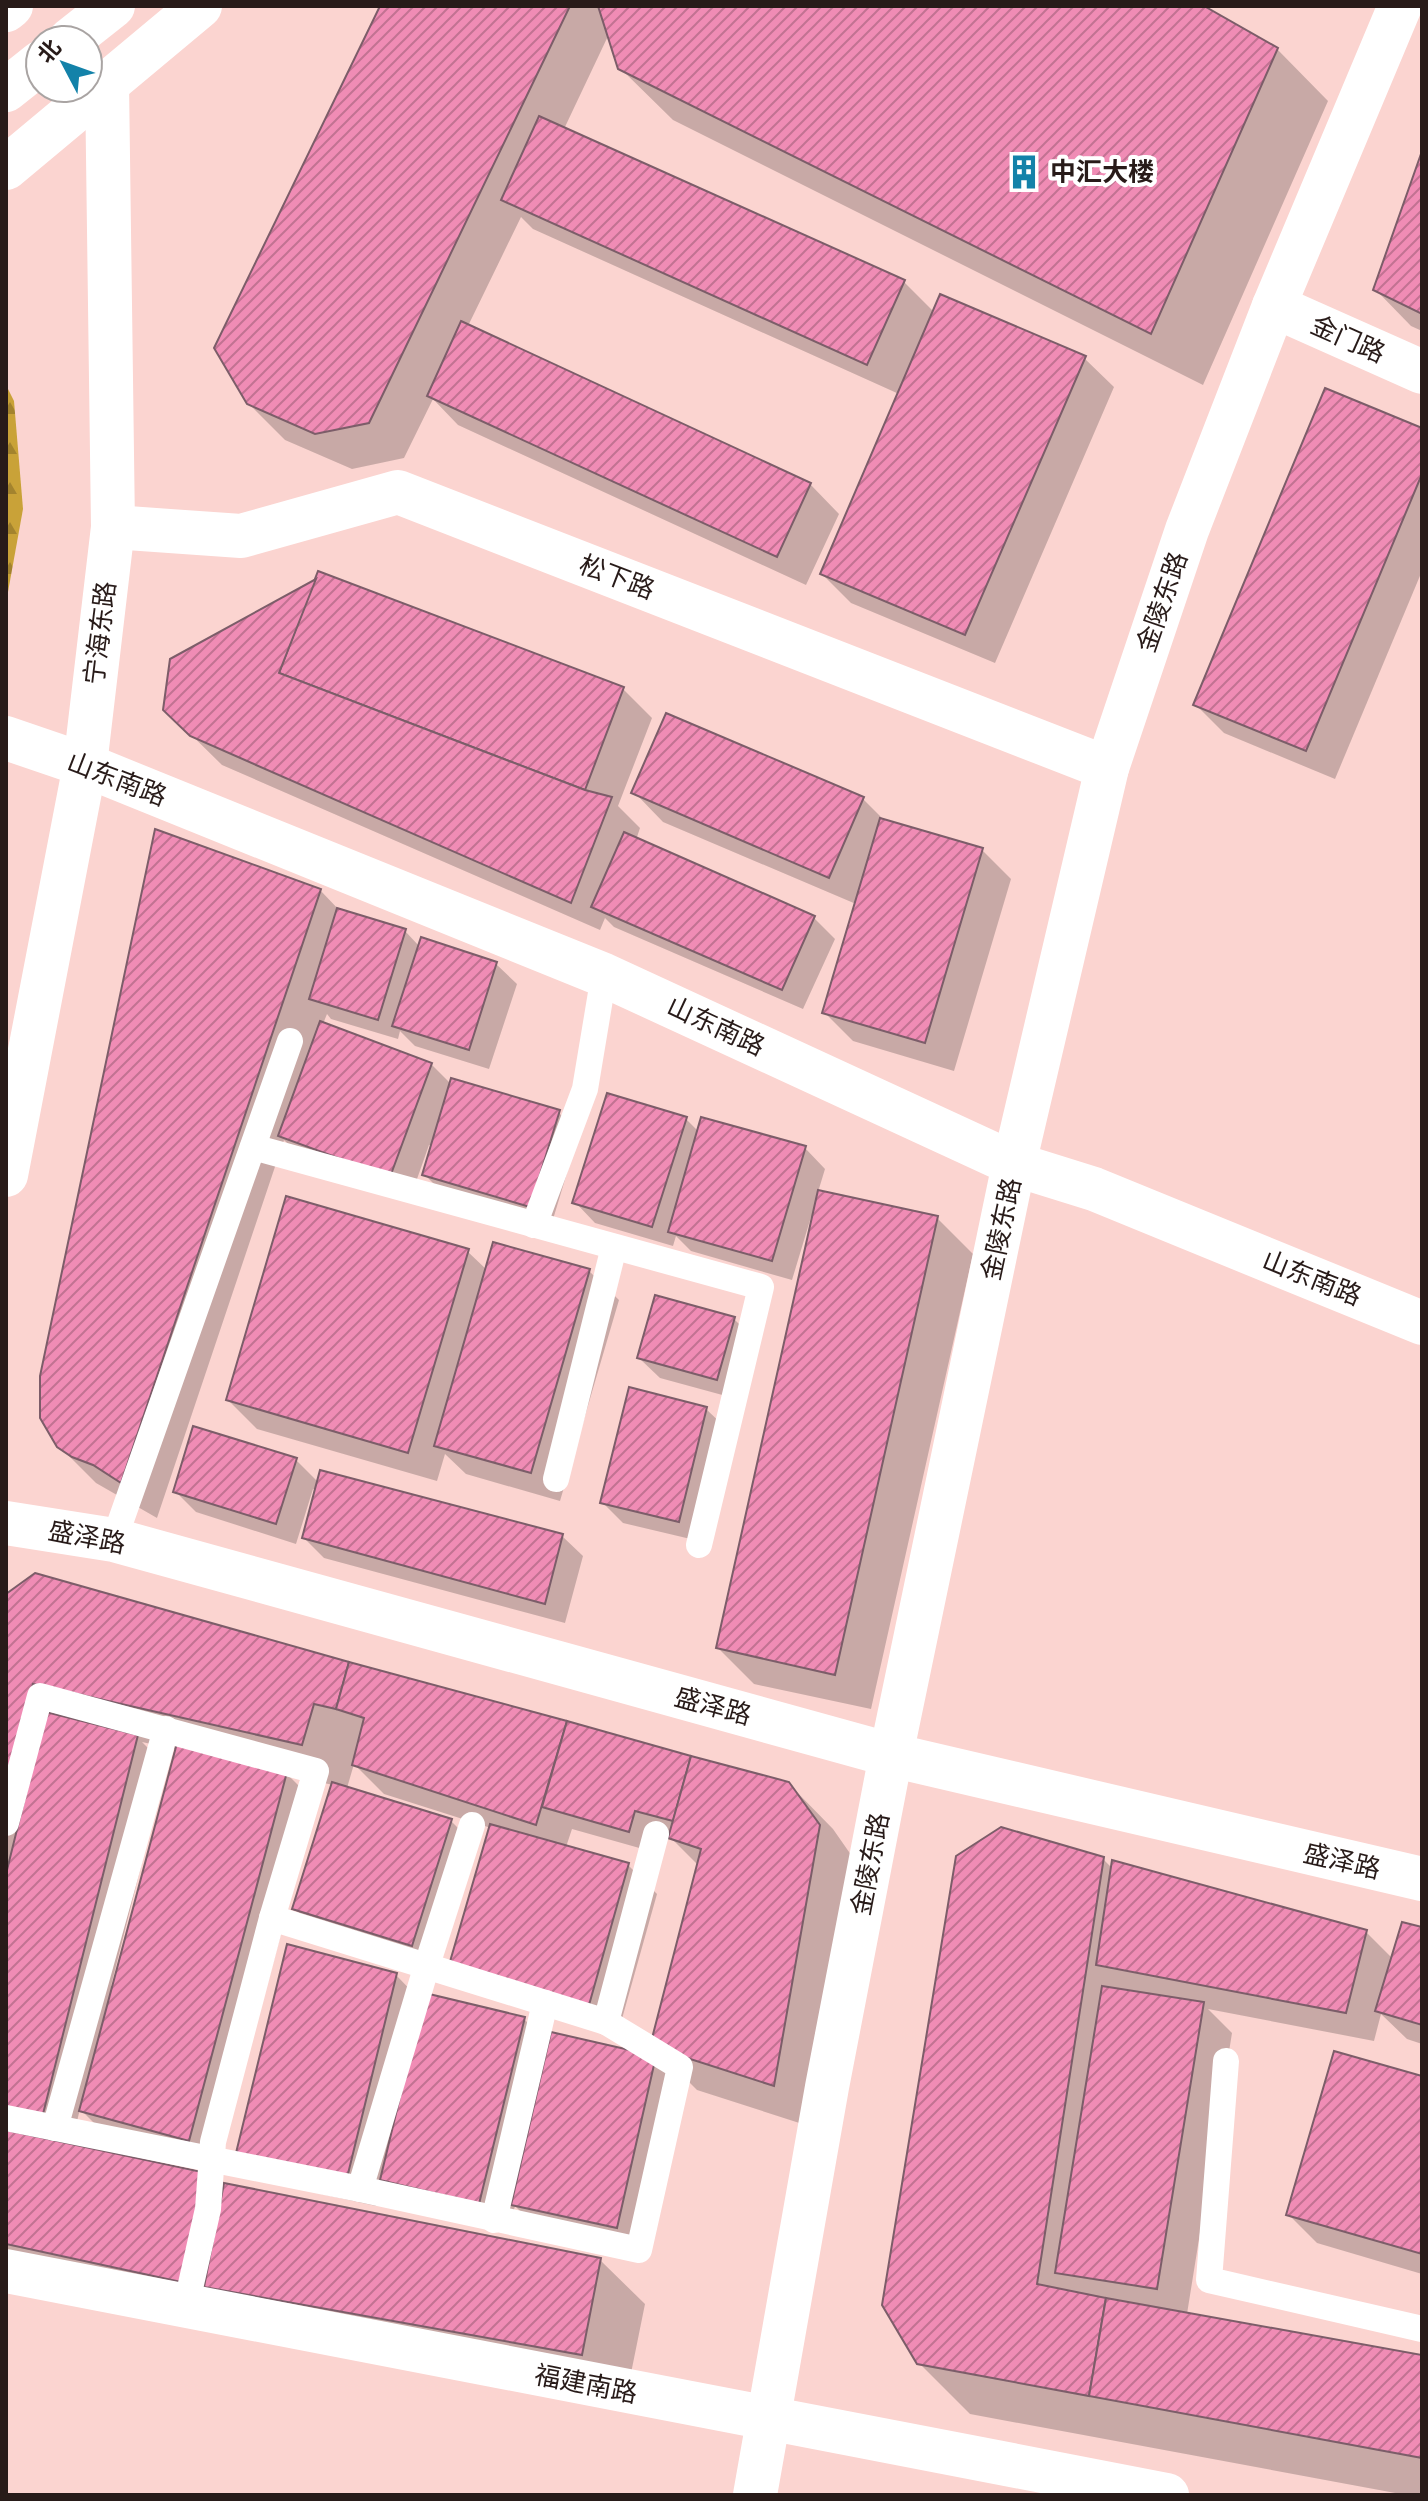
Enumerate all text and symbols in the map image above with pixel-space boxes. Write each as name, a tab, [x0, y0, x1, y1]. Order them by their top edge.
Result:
north arrow	[24, 24, 104, 104]
text: 北	[31, 33, 66, 68]
building icon: 中汇大楼	[1005, 153, 1043, 191]
place label: 中汇大楼	[1050, 155, 1154, 187]
street label: 金门路	[1306, 308, 1391, 369]
street label: 松下路	[575, 547, 660, 605]
street label: 金陵东路	[1129, 547, 1193, 656]
street label: 宁海东路	[77, 579, 121, 686]
street label: 山东南路	[63, 744, 172, 812]
street label: 山东南路	[663, 989, 770, 1062]
street label: 金陵东路	[974, 1175, 1026, 1283]
street label: 山东南路	[1258, 1243, 1367, 1311]
street label: 盛泽路	[46, 1513, 129, 1559]
street label: 盛泽路	[671, 1679, 755, 1731]
street label: 金陵东路	[843, 1810, 895, 1918]
street label: 盛泽路	[1301, 1836, 1384, 1884]
street label: 福建南路	[532, 2357, 640, 2409]

